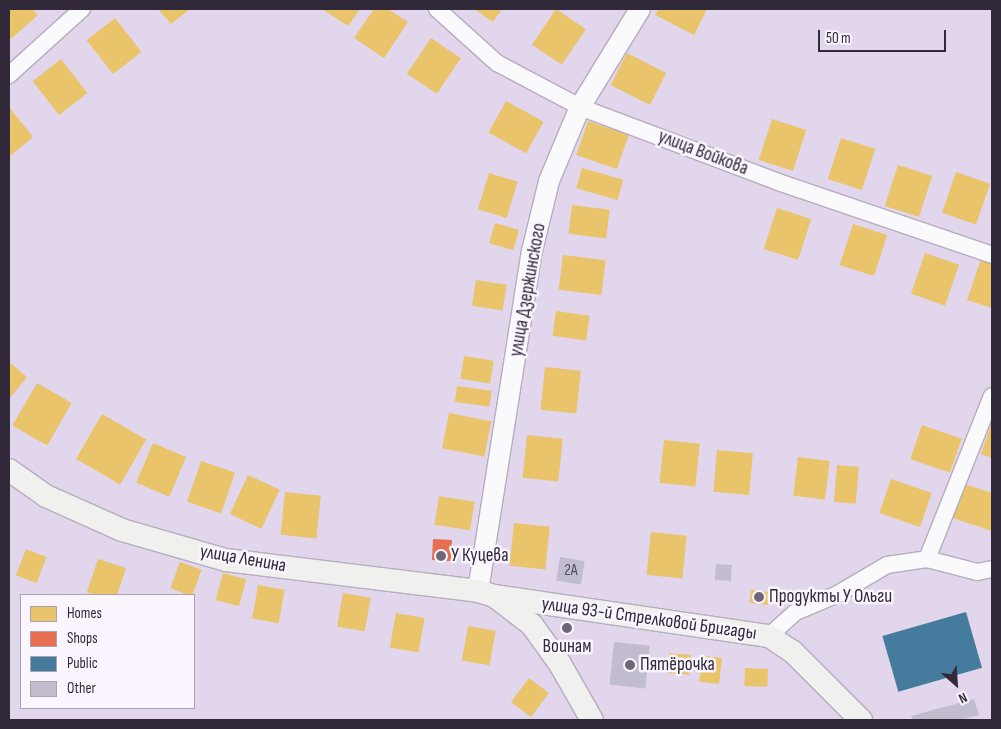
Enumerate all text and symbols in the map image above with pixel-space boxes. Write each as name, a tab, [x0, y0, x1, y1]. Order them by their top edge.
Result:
scale bar	[821, 20, 948, 52]
text: 50 m	[826, 29, 851, 48]
street label: улица Войкова	[655, 125, 751, 181]
street label: улица Дзержинского	[505, 222, 551, 358]
street label: улица Ленина	[198, 540, 288, 578]
place label: У Куцева	[451, 545, 508, 567]
marker: У Куцева	[435, 550, 447, 562]
house number: 2А	[564, 561, 578, 581]
place label: Продукты У Ольги	[769, 586, 892, 608]
marker: Продукты У Ольги	[753, 591, 765, 603]
street label: улица 93-й Стрелковой Бригады	[540, 593, 758, 645]
legend	[20, 594, 195, 709]
text: Homes	[67, 604, 102, 623]
marker: Воинам	[561, 622, 573, 634]
text: Shops	[67, 629, 98, 648]
place label: Воинам	[543, 636, 591, 658]
text: Public	[67, 654, 98, 673]
place label: Пятёрочка	[640, 654, 715, 676]
marker: Пятёрочка	[624, 659, 636, 671]
north arrow	[931, 659, 981, 709]
text: Other	[67, 679, 96, 698]
text: N	[956, 689, 970, 707]

